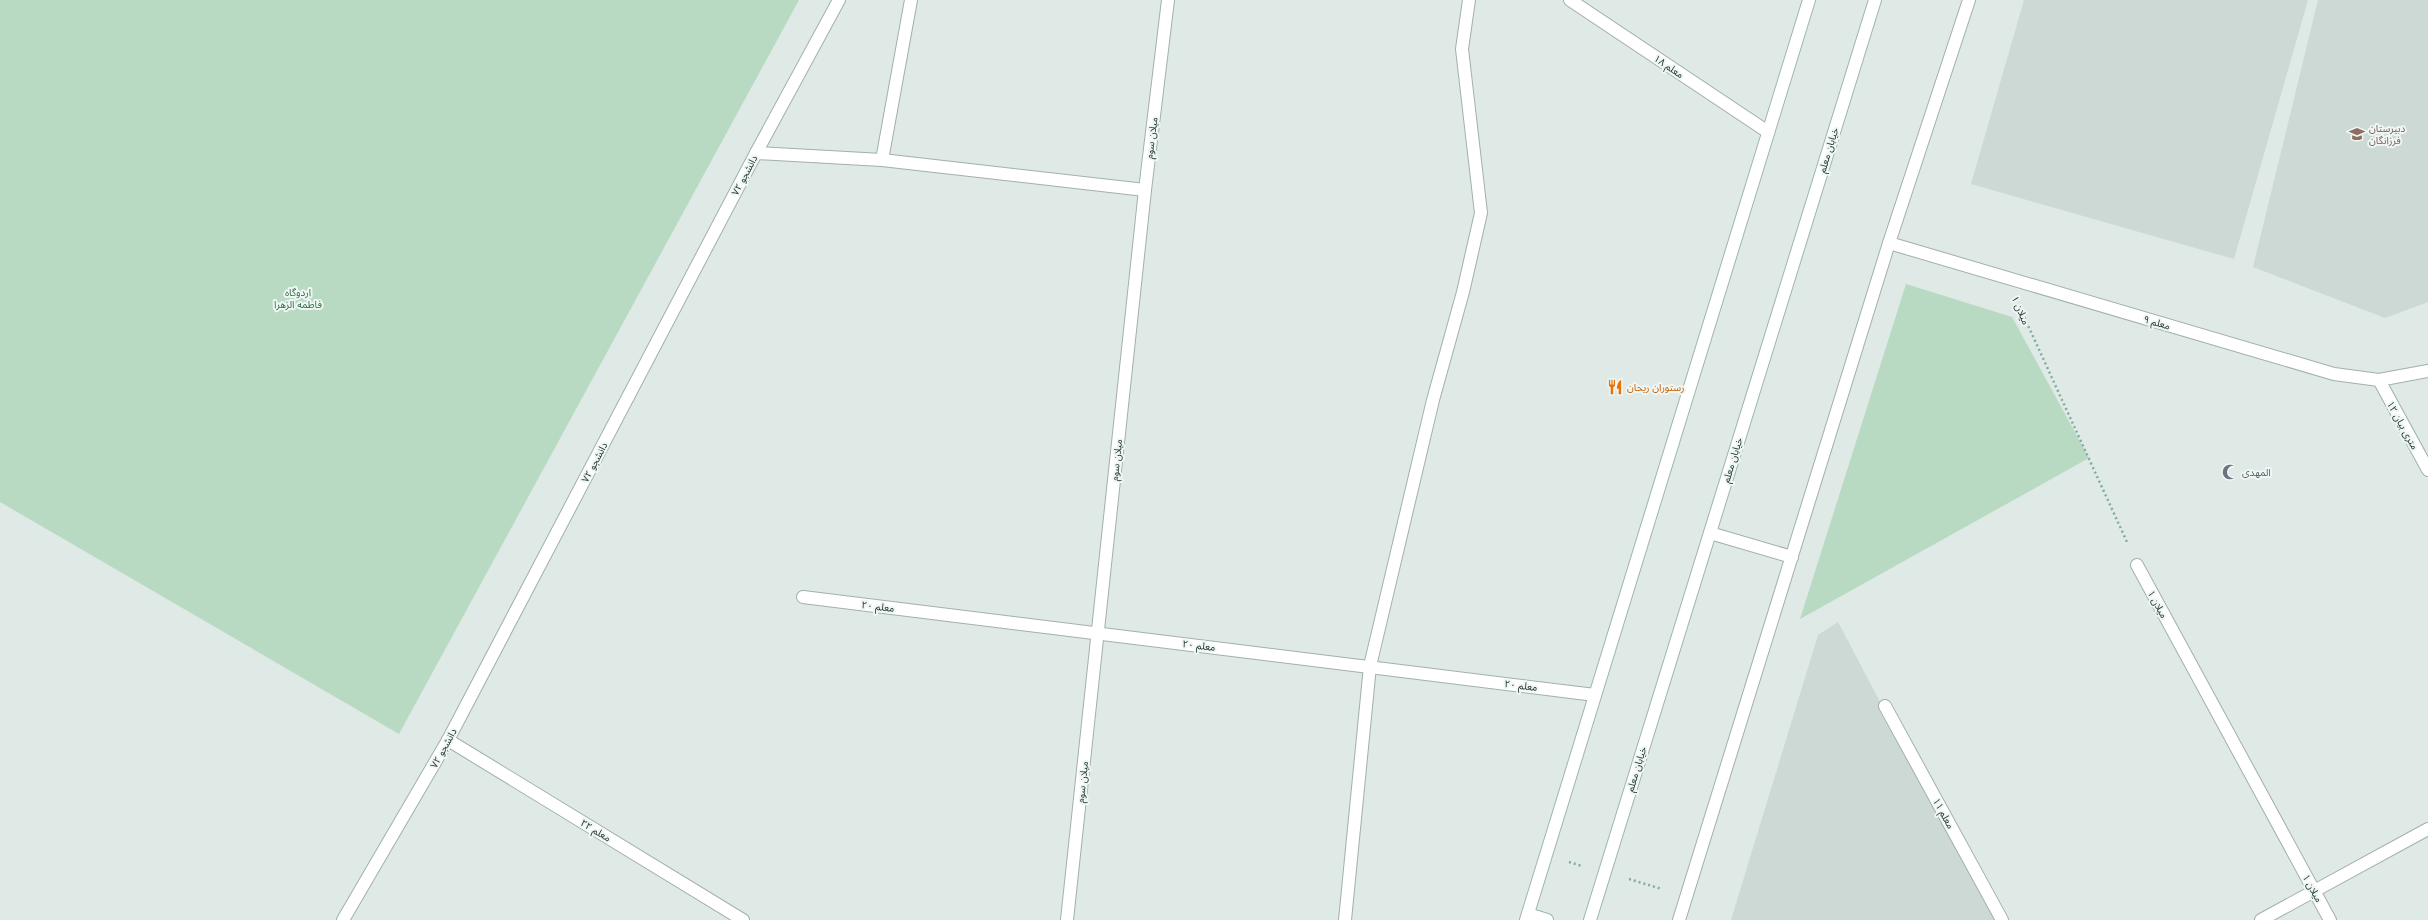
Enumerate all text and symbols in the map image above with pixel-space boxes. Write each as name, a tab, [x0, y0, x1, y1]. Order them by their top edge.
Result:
street label: معلم ۱۸	[1651, 52, 1686, 82]
street label: میلان سوم	[1142, 116, 1162, 160]
place label: دبیرستان فرزانگان	[2369, 122, 2405, 147]
school or university icon: دبیرستان فرزانگان	[2348, 125, 2366, 143]
street label: خیابان معلم	[1815, 126, 1843, 175]
street label: دانشجو ۷۲	[728, 153, 761, 198]
park label: اردوگاه فاطمه الزهرا	[274, 286, 322, 311]
street label: میلان ۱	[2008, 294, 2033, 327]
street label: معلم ۹	[2142, 312, 2172, 333]
restaurant icon: رستوران ریحان	[1606, 378, 1624, 396]
place label: رستوران ریحان	[1627, 381, 1685, 394]
street label: ۱۲ متری بیان	[2384, 399, 2421, 452]
street label: خیابان معلم	[1719, 436, 1747, 485]
street label: میلان سوم	[1108, 439, 1127, 482]
street label: دانشجو ۷۲	[578, 440, 611, 485]
mosque icon: المهدی	[2221, 463, 2239, 481]
place label: المهدی	[2242, 466, 2271, 479]
street label: میلان ۱	[2145, 588, 2171, 621]
street label: معلم ۲۰	[861, 598, 895, 616]
street label: معلم ۲۰	[1182, 637, 1216, 655]
street label: معلم ۲۰	[1504, 677, 1538, 695]
street label: دانشجو ۷۲	[427, 726, 460, 770]
street label: خیابان معلم	[1623, 745, 1651, 794]
street label: میلان سوم	[1074, 761, 1093, 804]
street label: معلم ۱۱	[1929, 796, 1957, 831]
street label: معلم ۲۲	[578, 816, 613, 845]
street label: میلان ۱	[2300, 872, 2326, 905]

